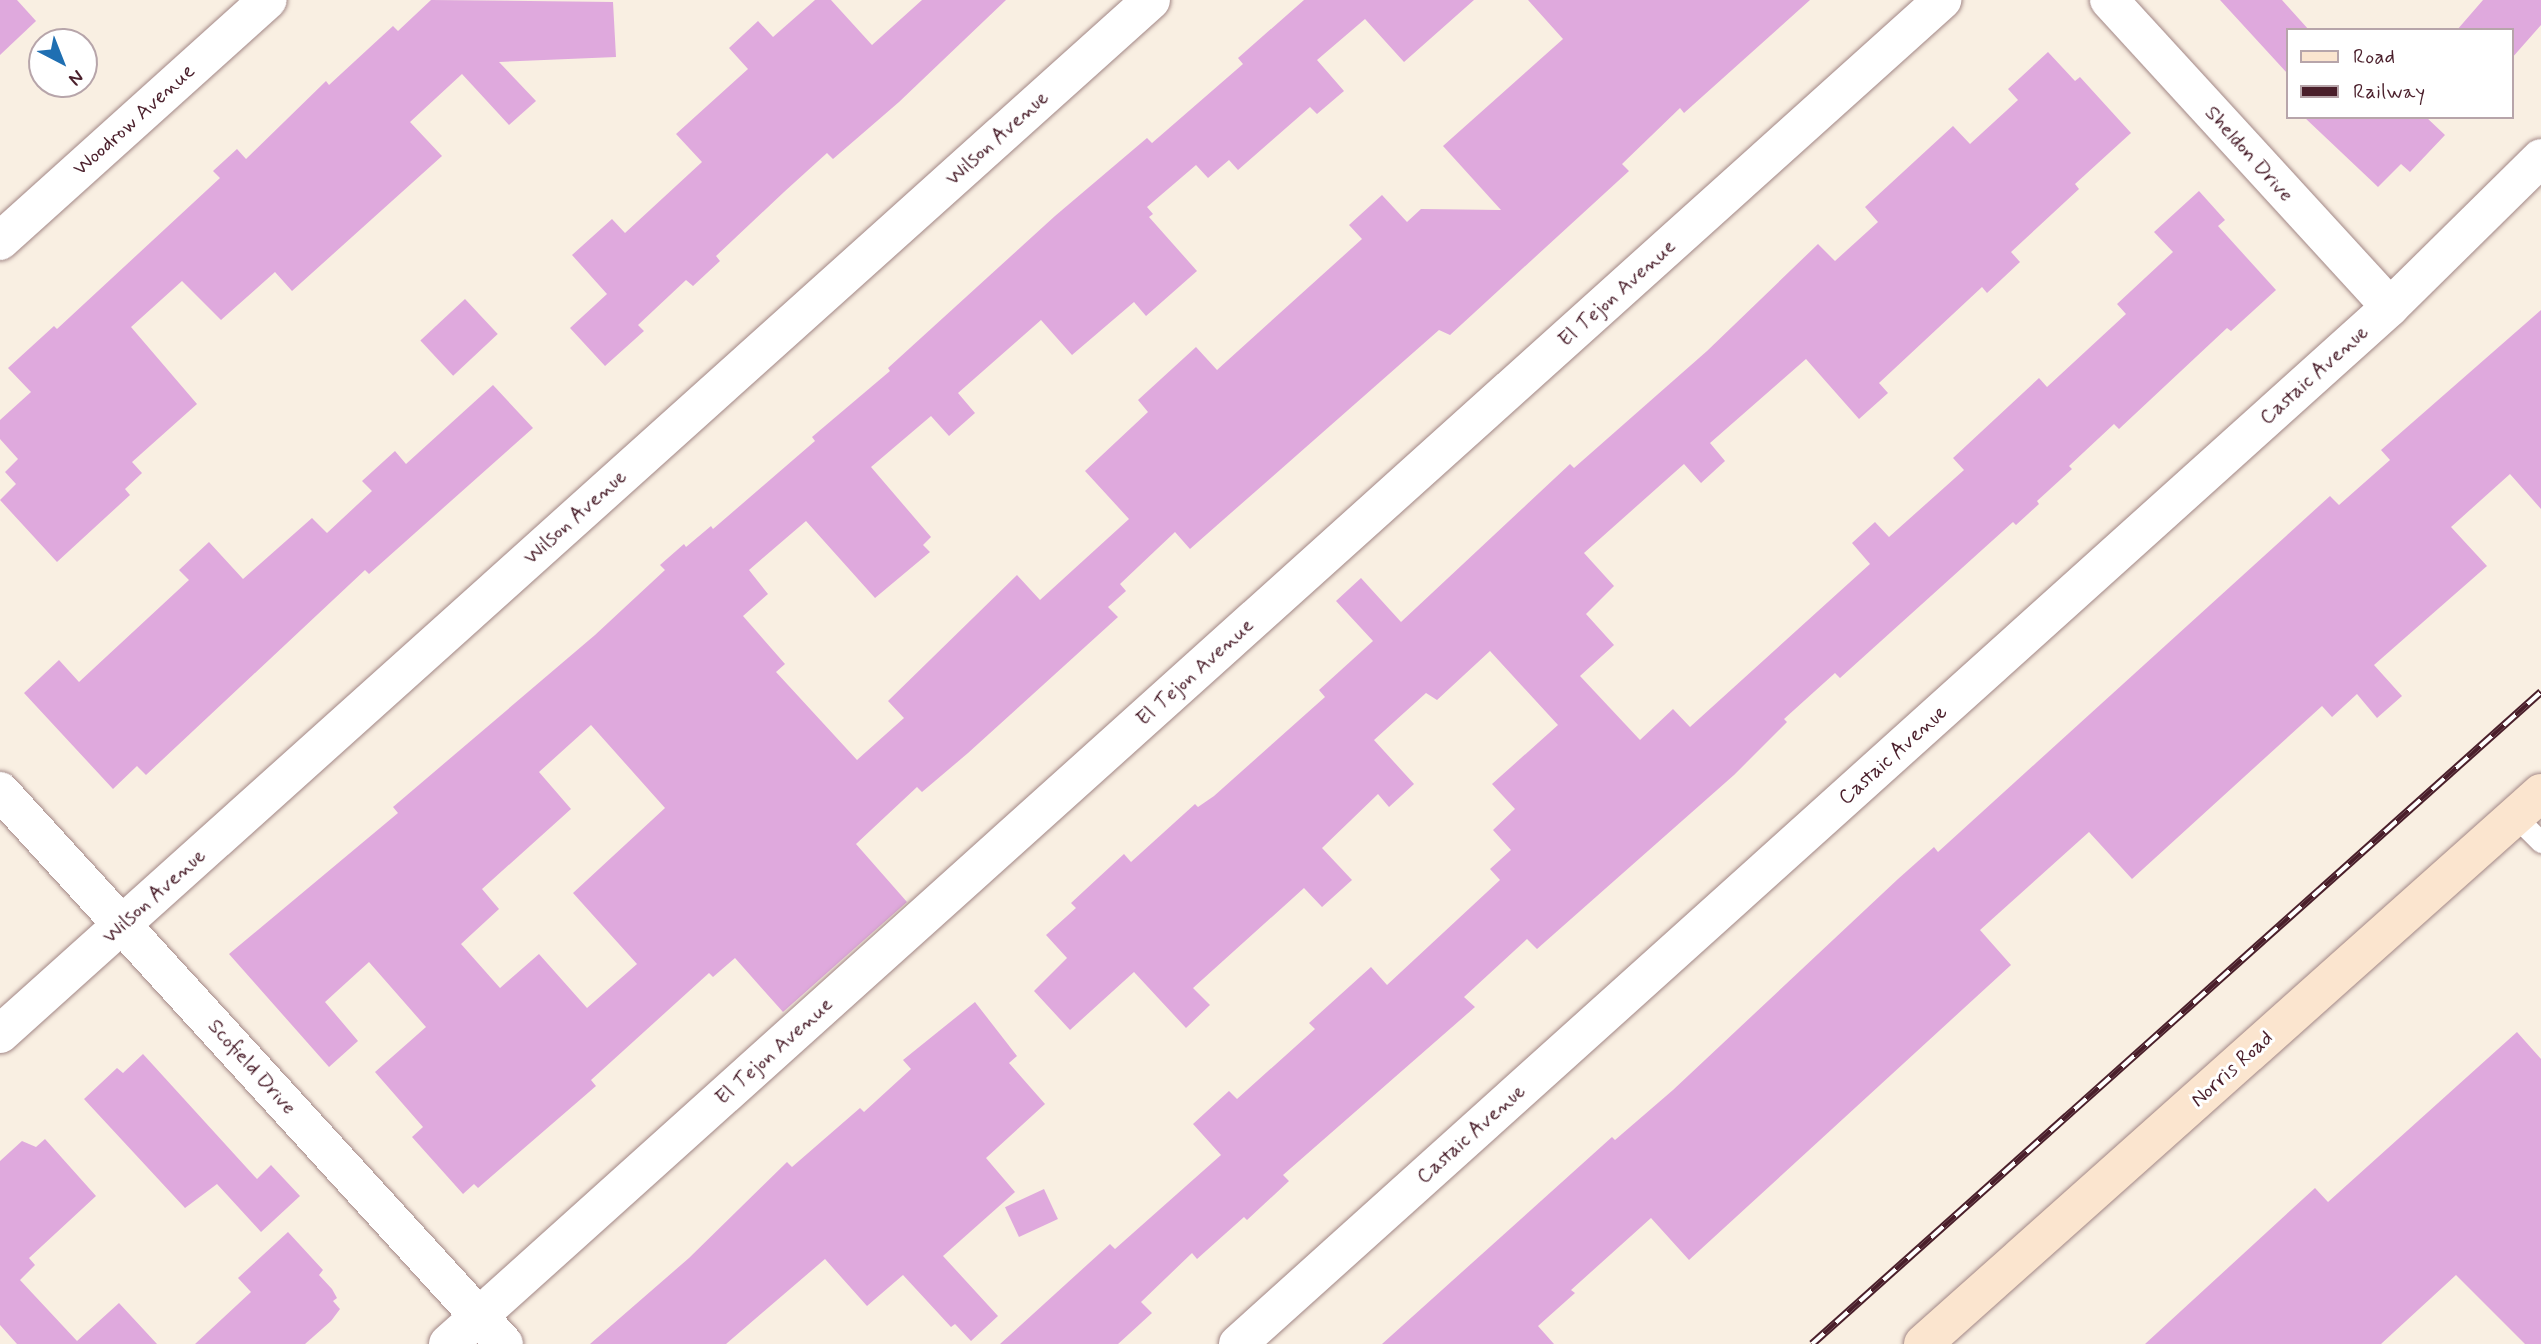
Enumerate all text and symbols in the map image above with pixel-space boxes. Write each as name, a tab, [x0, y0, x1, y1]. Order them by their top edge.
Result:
north arrow	[28, 28, 98, 98]
legend	[2286, 28, 2513, 119]
text: Road	[2353, 43, 2395, 71]
street label: Woodrow Avenue	[70, 61, 198, 179]
text: N	[63, 64, 89, 91]
text: Railway	[2353, 78, 2425, 106]
street label: Wilson Avenue	[941, 86, 1053, 190]
street label: Sheldon Drive	[2200, 101, 2298, 207]
street label: El Tejon Avenue	[1554, 235, 1680, 351]
street label: Castaic Avenue	[2255, 320, 2373, 430]
street label: Wilson Avenue	[519, 465, 631, 569]
street label: El Tejon Avenue	[1132, 614, 1258, 730]
street label: Castaic Avenue	[1834, 700, 1952, 810]
street label: Wilson Avenue	[98, 844, 210, 948]
street label: El Tejon Avenue	[711, 993, 837, 1109]
street label: Scofield Drive	[203, 1015, 301, 1119]
street label: Norris Road	[2185, 1025, 2279, 1113]
street label: Castaic Avenue	[1412, 1079, 1530, 1189]

